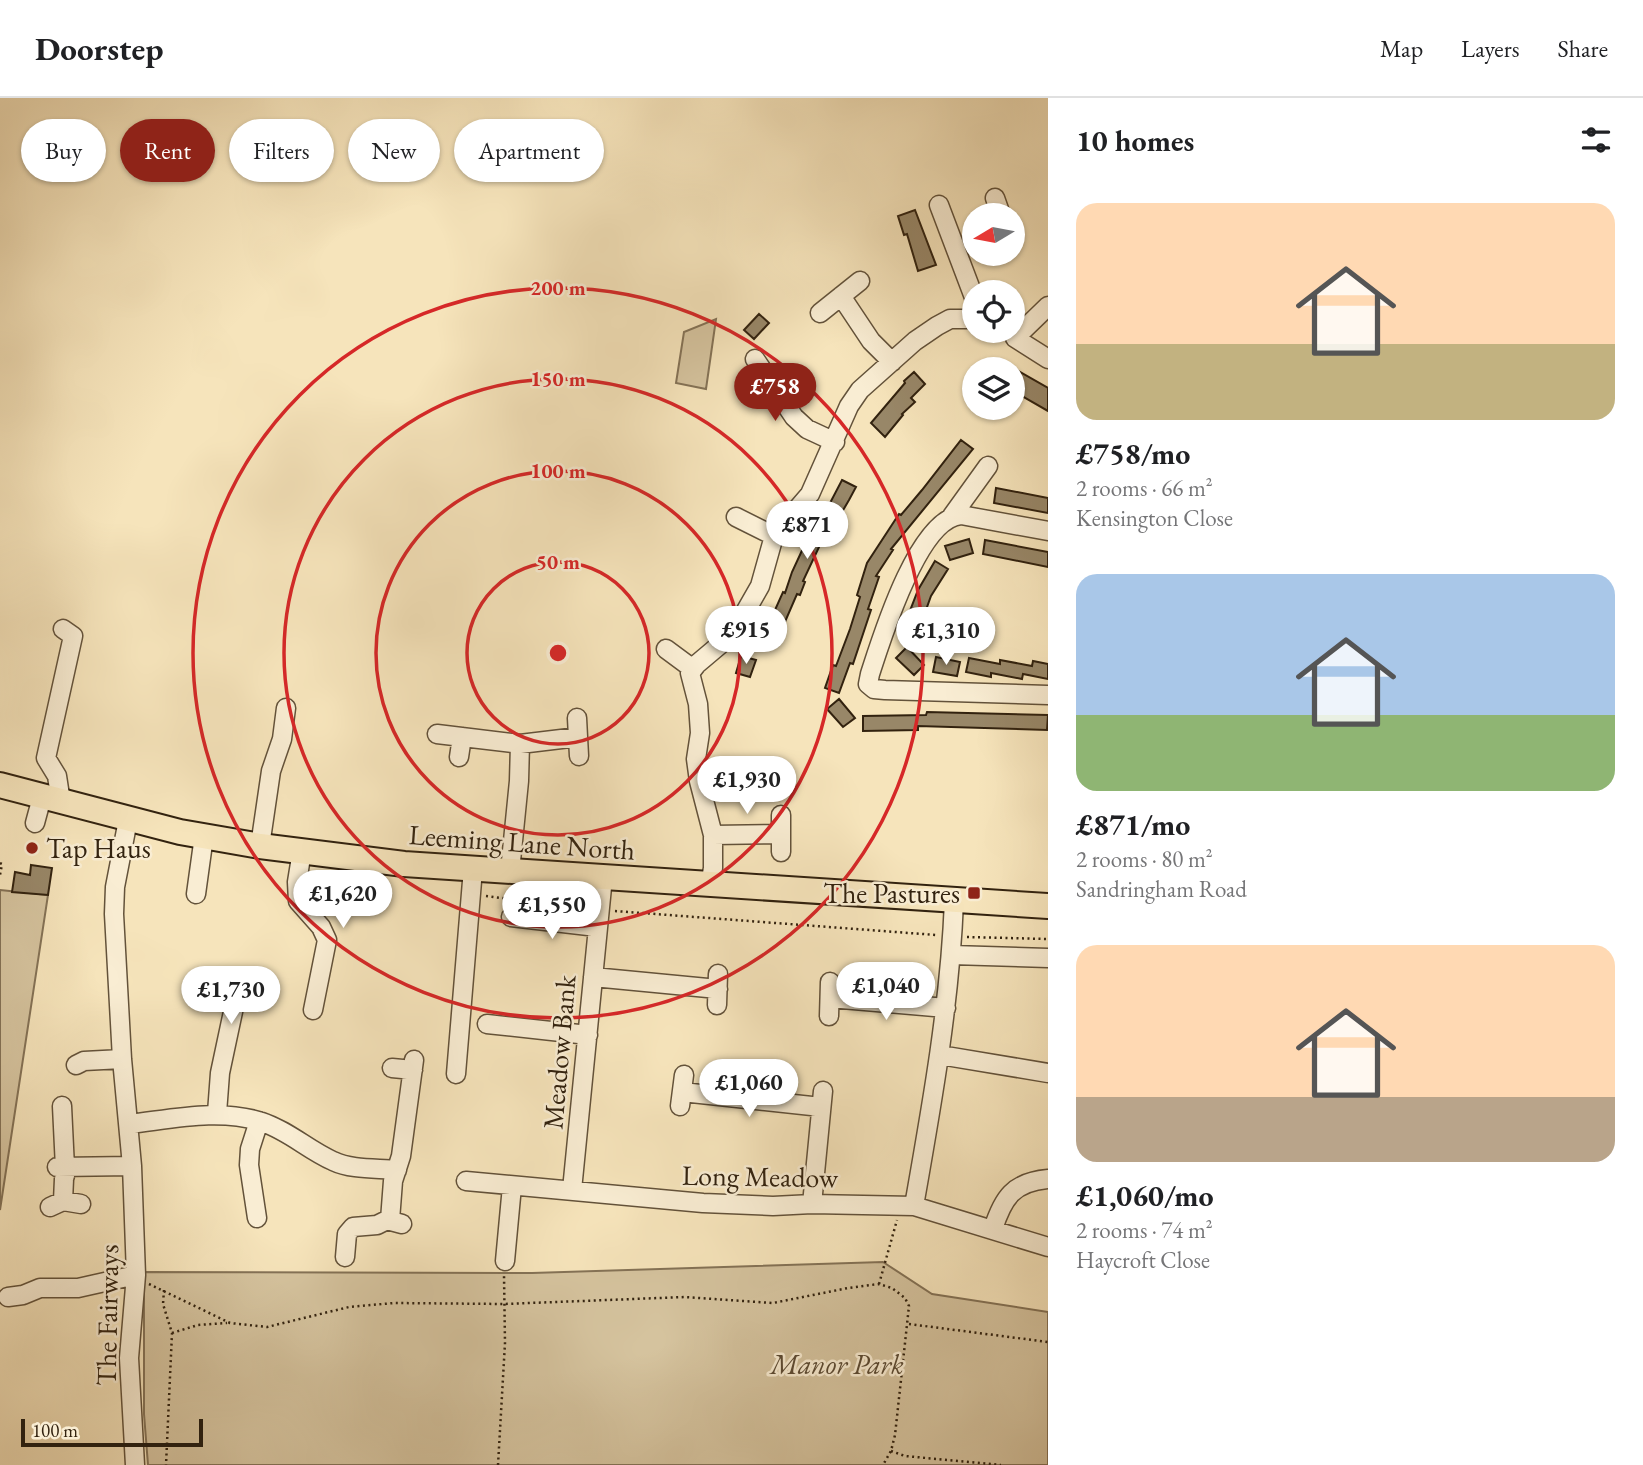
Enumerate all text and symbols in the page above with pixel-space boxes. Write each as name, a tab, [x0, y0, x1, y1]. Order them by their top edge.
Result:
text: Doorstep	[35, 27, 163, 70]
text: Map	[1380, 33, 1423, 64]
text: Layers	[1461, 33, 1520, 64]
text: Share	[1558, 33, 1608, 64]
chip: Buy	[21, 119, 106, 182]
chip: Rent	[120, 119, 215, 182]
chip: Filters	[229, 119, 334, 182]
chip: New	[348, 119, 440, 182]
chip: Apartment	[454, 119, 604, 182]
text: 10 homes	[1076, 121, 1194, 160]
icon: filters	[1577, 121, 1615, 159]
north arrow	[962, 203, 1026, 266]
map controls	[962, 203, 1025, 420]
icon: home	[1283, 248, 1409, 374]
text: 200 m	[530, 274, 586, 301]
button: locate	[962, 280, 1025, 343]
button: layers	[962, 357, 1025, 420]
pin: £758	[734, 364, 816, 423]
text: 150 m	[530, 365, 586, 392]
text: £758	[750, 371, 800, 401]
text: £758/mo	[1076, 434, 1190, 473]
text: 100 m	[530, 457, 586, 484]
text: 2 rooms · 66 m²	[1076, 473, 1213, 503]
pin: £871	[766, 502, 848, 561]
text: Kensington Close	[1076, 503, 1233, 533]
text: £871	[782, 509, 832, 539]
text: 50 m	[536, 548, 580, 575]
pin: £915	[705, 606, 787, 666]
pin: £1,310	[889, 608, 1003, 667]
text: £915	[721, 614, 771, 644]
text: £1,310	[912, 615, 980, 645]
icon: home	[1283, 619, 1409, 745]
centre of rings	[546, 641, 570, 665]
pin: £1,930	[690, 756, 804, 816]
text: £1,930	[713, 764, 781, 794]
text: £871/mo	[1076, 805, 1190, 844]
street label: Leeming Lane North	[408, 816, 636, 868]
place label: Tap Haus	[46, 830, 151, 866]
marker: Tap Haus	[24, 840, 40, 856]
text: 2 rooms · 80 m²	[1076, 844, 1213, 874]
pin: £1,620	[286, 870, 400, 930]
text: Sandringham Road	[1076, 874, 1247, 904]
place label: The Pastures	[823, 875, 960, 911]
text: £1,620	[309, 878, 377, 908]
pin: £1,550	[495, 882, 609, 941]
marker: The Pastures	[966, 885, 982, 901]
text: £1,550	[518, 889, 586, 919]
pin: £1,040	[829, 962, 943, 1022]
pin: £1,730	[174, 967, 288, 1026]
text: £1,040	[852, 970, 920, 1000]
street label: Meadow Bank	[534, 973, 584, 1131]
text: £1,730	[197, 974, 265, 1004]
icon: home	[1283, 990, 1409, 1116]
pin: £1,060	[692, 1060, 806, 1119]
text: £1,060	[715, 1067, 783, 1097]
street label: Long Meadow	[682, 1157, 839, 1195]
text: £1,060/mo	[1076, 1176, 1214, 1215]
text: 2 rooms · 74 m²	[1076, 1215, 1213, 1245]
street label: The Fairways	[88, 1244, 126, 1386]
text: Haycroft Close	[1076, 1245, 1210, 1275]
park label: Manor Park	[768, 1346, 904, 1382]
scale bar	[21, 1416, 203, 1448]
text: 100 m	[32, 1418, 78, 1443]

